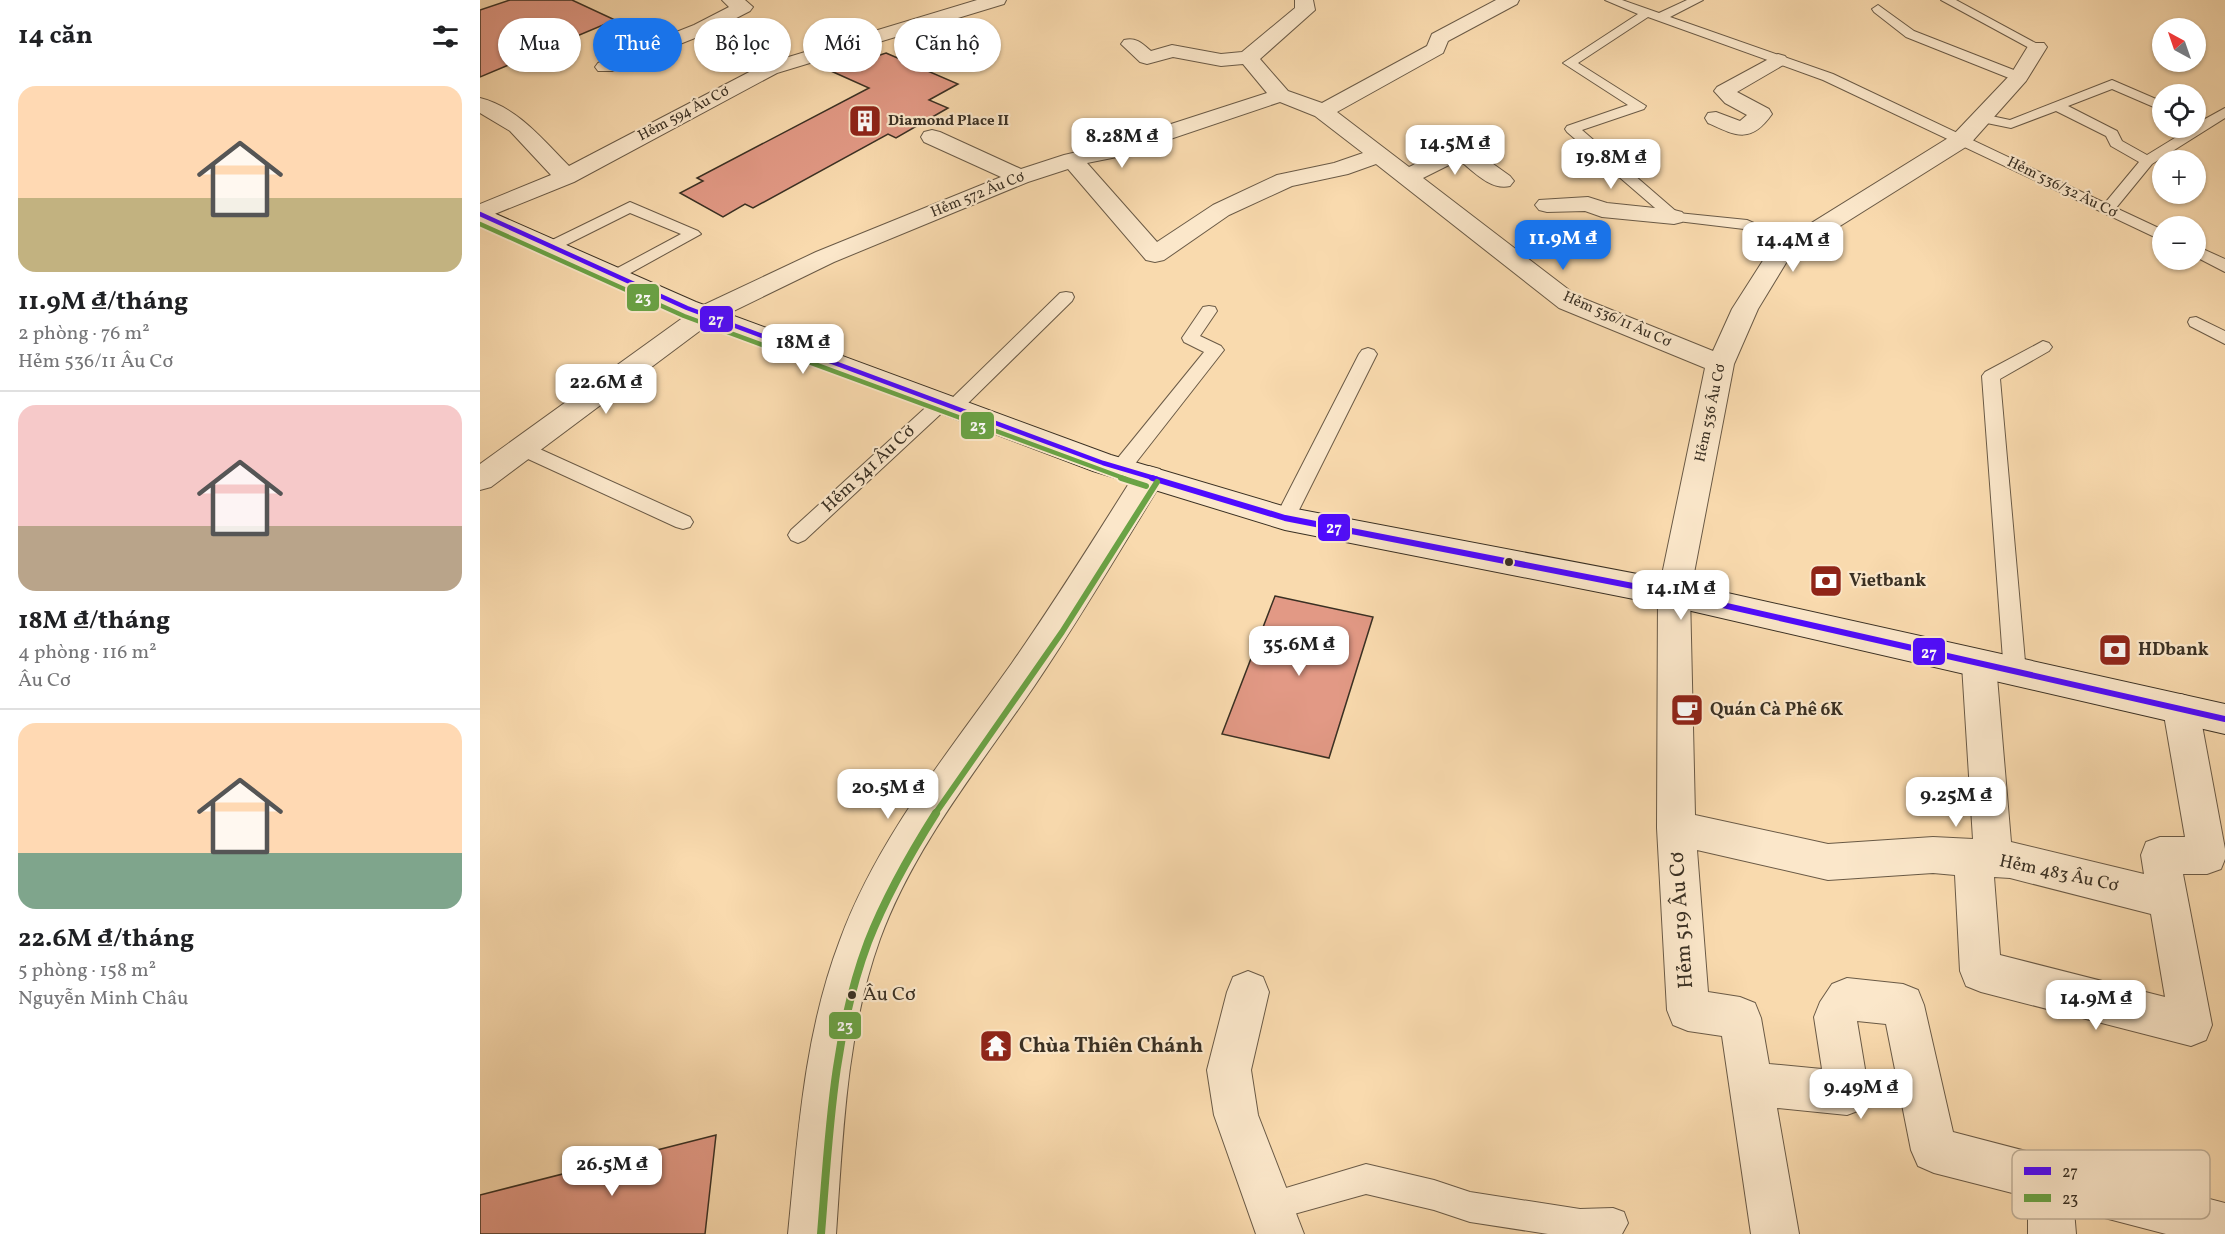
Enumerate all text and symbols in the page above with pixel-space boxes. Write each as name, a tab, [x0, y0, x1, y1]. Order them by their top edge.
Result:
text: 14 căn	[18, 18, 93, 54]
chip: Mua	[498, 18, 581, 72]
chip: Thuê	[593, 18, 682, 72]
chip: Bộ lọc	[694, 18, 791, 72]
chip: Mới	[803, 18, 882, 72]
chip: Căn hộ	[894, 18, 1001, 72]
north arrow	[2152, 18, 2206, 72]
map controls	[2152, 18, 2206, 270]
icon: filters	[429, 20, 462, 53]
street label: Hẻm 594 Âu Cơ	[635, 81, 733, 147]
button: locate	[2152, 84, 2206, 138]
building icon: Diamond Place II	[847, 103, 883, 139]
place label: Diamond Place II	[888, 111, 1009, 132]
pin: 8.28M ₫	[1067, 118, 1177, 169]
text: 8.28M ₫	[1085, 123, 1159, 151]
icon: home	[186, 125, 294, 233]
pin: 14.5M ₫	[1400, 125, 1510, 176]
text: 14.5M ₫	[1420, 130, 1490, 158]
pin: 19.8M ₫	[1556, 139, 1666, 190]
text: 19.8M ₫	[1575, 144, 1647, 172]
button: +	[2152, 150, 2206, 204]
street label: Hẻm 536/32 Âu Cơ	[2003, 152, 2121, 224]
street label: Hẻm 572 Âu Cơ	[928, 167, 1028, 223]
button: −	[2152, 216, 2206, 270]
pin: 11.9M ₫	[1508, 220, 1618, 271]
pin: 14.4M ₫	[1738, 222, 1848, 273]
text: 11.9M ₫	[1529, 225, 1597, 253]
text: 14.4M ₫	[1756, 227, 1830, 255]
line badge: 23	[626, 283, 660, 312]
text: 11.9M ₫/tháng	[18, 284, 188, 320]
street label: Hẻm 536/11 Âu Cơ	[1559, 287, 1675, 353]
text: 23	[635, 288, 651, 310]
line badge: 27	[699, 305, 734, 333]
text: 27	[708, 310, 724, 332]
text: 2 phòng · 76 m²	[18, 320, 150, 348]
pin: 18M ₫	[761, 324, 845, 375]
text: 18M ₫	[776, 329, 830, 357]
text: Hẻm 536/11 Âu Cơ	[18, 348, 174, 376]
street label: Hẻm 536 Âu Cơ	[1690, 362, 1732, 464]
pin: 22.6M ₫	[551, 364, 661, 415]
text: 22.6M ₫	[570, 369, 642, 397]
line badge: 23	[960, 411, 995, 440]
text: 23	[970, 416, 986, 438]
street label: Hẻm 541 Âu Cơ	[817, 419, 921, 519]
icon: home	[186, 444, 294, 552]
line badge: 27	[1317, 513, 1351, 542]
text: 27	[1326, 518, 1342, 540]
unlabelled marker	[1503, 556, 1515, 568]
bank icon: Vietbank	[1808, 563, 1844, 599]
place label: Vietbank	[1849, 569, 1926, 594]
pin: 14.1M ₫	[1626, 570, 1736, 621]
text: 14.1M ₫	[1646, 575, 1716, 603]
text: 18M ₫/tháng	[18, 603, 170, 639]
pin: 35.6M ₫	[1244, 626, 1354, 677]
text: 35.6M ₫	[1263, 631, 1335, 659]
bank icon: HDbank	[2097, 632, 2133, 668]
line badge: 27	[1912, 637, 1946, 666]
place label: HDbank	[2138, 638, 2209, 663]
text: 4 phòng · 116 m²	[18, 639, 157, 667]
text: 27	[1921, 643, 1937, 665]
text: Âu Cơ	[18, 667, 71, 695]
cafe icon: Quán Cà Phê 6K	[1669, 692, 1705, 728]
place label: Quán Cà Phê 6K	[1710, 698, 1843, 723]
icon: home	[186, 762, 294, 870]
pin: 20.5M ₫	[833, 769, 943, 820]
text: 20.5M ₫	[851, 774, 925, 802]
pin: 9.25M ₫	[1901, 777, 2011, 828]
text: 9.25M ₫	[1920, 782, 1992, 810]
street label: Hẻm 483 Âu Cơ	[1997, 849, 2121, 899]
street label: Hẻm 519 Âu Cơ	[1663, 850, 1701, 990]
text: 22.6M ₫/tháng	[18, 921, 194, 957]
text: 5 phòng · 158 m²	[18, 957, 156, 985]
pin: 14.9M ₫	[2041, 980, 2151, 1031]
place label: Âu Cơ	[863, 981, 916, 1009]
text: Nguyễn Minh Châu	[18, 985, 189, 1013]
text: 14.9M ₫	[2060, 985, 2132, 1013]
marker: Âu Cơ	[846, 989, 858, 1001]
line badge: 23	[828, 1011, 862, 1040]
text: 23	[837, 1016, 853, 1038]
temple icon: Chùa Thiên Chánh	[978, 1028, 1014, 1064]
place label: Chùa Thiên Chánh	[1019, 1032, 1203, 1061]
pin: 9.49M ₫	[1806, 1069, 1916, 1120]
text: 9.49M ₫	[1824, 1074, 1898, 1102]
pin: 26.5M ₫	[557, 1146, 667, 1197]
legend	[2012, 1150, 2210, 1219]
text: 26.5M ₫	[576, 1151, 648, 1179]
text: 27	[2062, 1162, 2078, 1184]
text: 23	[2062, 1189, 2078, 1211]

